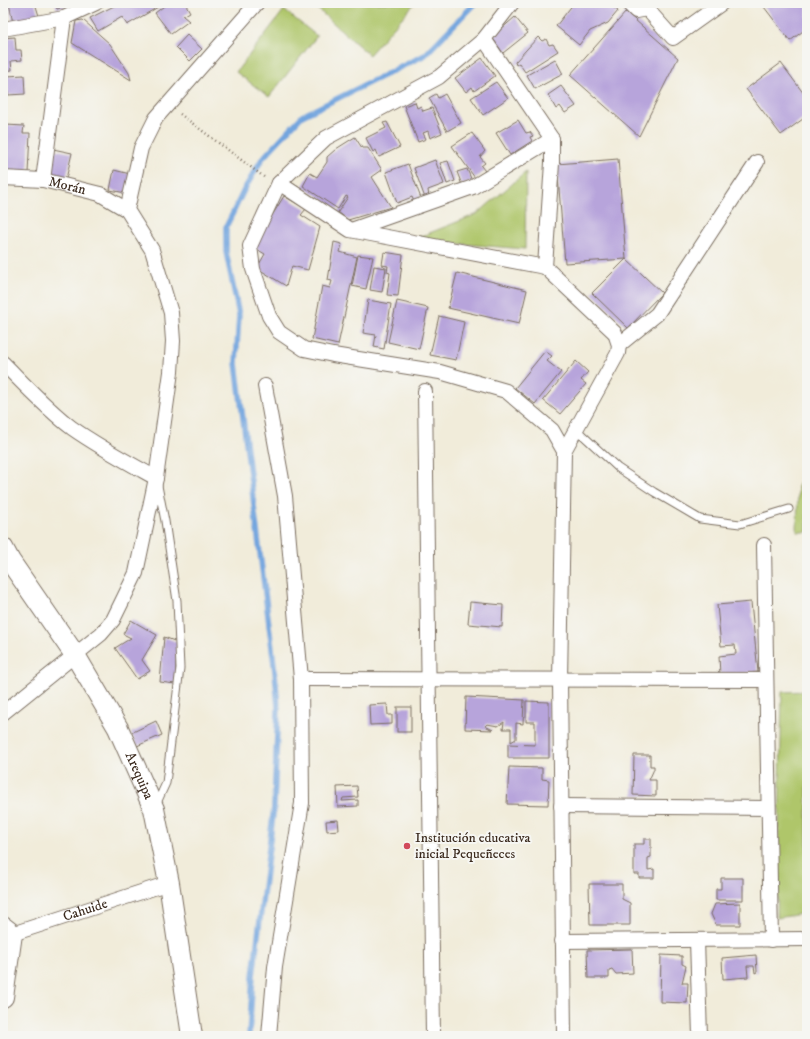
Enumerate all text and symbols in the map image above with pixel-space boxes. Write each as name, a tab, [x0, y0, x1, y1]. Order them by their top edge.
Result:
street label: Morán	[47, 173, 88, 199]
street label: Arequipa	[121, 749, 158, 802]
place label: Institución educativa inicial Pequeñeces	[415, 829, 531, 863]
marker: Institución educativa inicial Pequeñeces	[402, 841, 412, 851]
street label: Cahuide	[61, 895, 110, 926]

